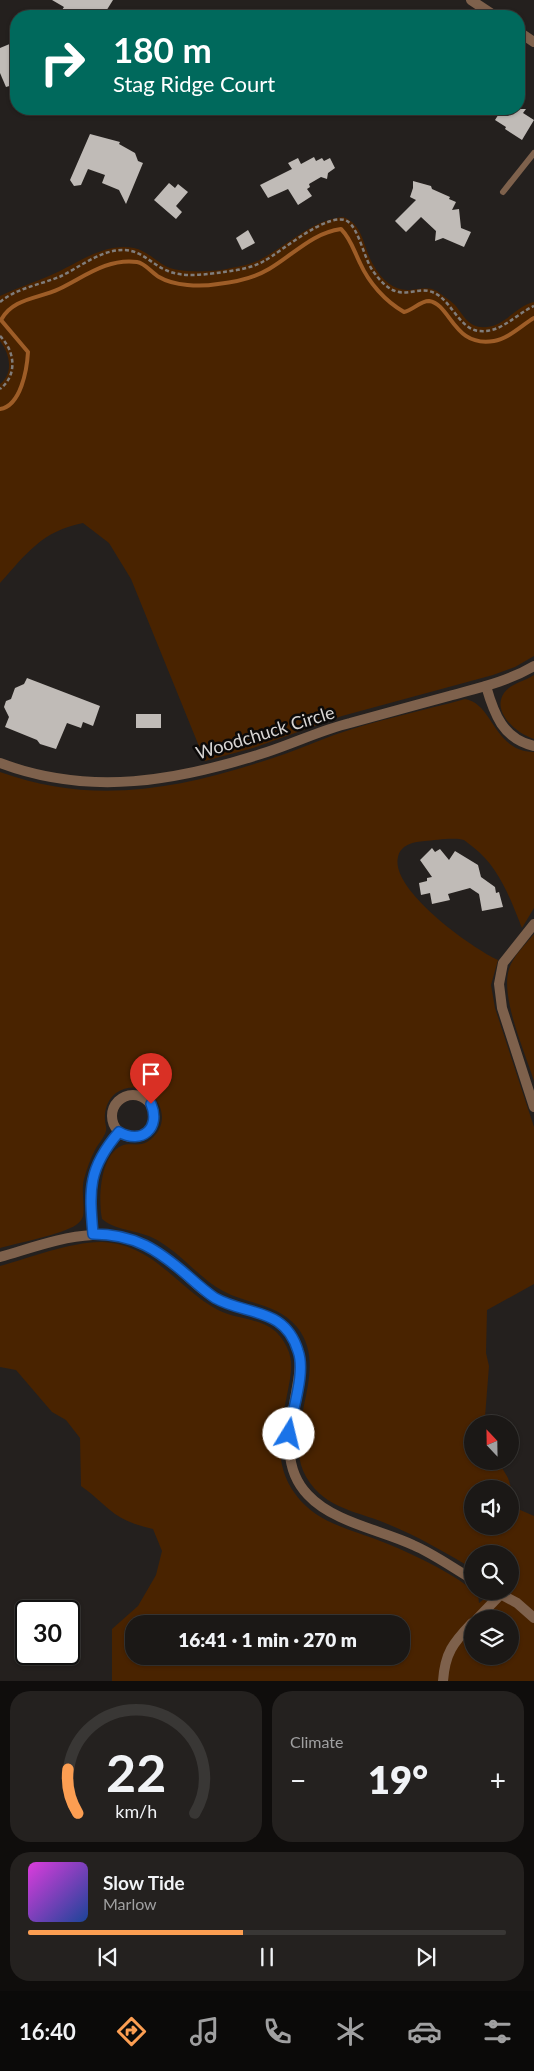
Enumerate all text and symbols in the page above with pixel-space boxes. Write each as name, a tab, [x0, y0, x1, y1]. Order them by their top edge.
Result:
text: 180 m	[113, 28, 212, 70]
icon: right	[30, 30, 95, 95]
text: Stag Ridge Court	[113, 70, 275, 97]
street label: Woodchuck Circle	[193, 700, 337, 764]
pin	[130, 1053, 172, 1104]
icon: arrive	[137, 1060, 165, 1088]
position arrow	[262, 1407, 314, 1459]
north arrow	[464, 1415, 519, 1470]
map controls	[464, 1415, 519, 1665]
button: sound	[464, 1480, 519, 1535]
button: search	[464, 1545, 519, 1600]
speed limit sign: 30	[15, 1600, 80, 1665]
button: layers	[464, 1610, 519, 1665]
text: 16:41 · 1 min · 270 m	[178, 1628, 357, 1651]
text: Climate	[290, 1732, 343, 1751]
text: 22	[106, 1741, 166, 1803]
text: 19°	[368, 1756, 428, 1802]
text: −	[290, 1763, 306, 1797]
text: +	[490, 1763, 506, 1797]
text: km/h	[115, 1800, 157, 1822]
text: Slow Tide	[103, 1871, 185, 1894]
text: Marlow	[103, 1894, 157, 1913]
icon: previous	[94, 1943, 122, 1971]
icon: pause	[253, 1943, 281, 1971]
icon: next	[412, 1943, 440, 1971]
icon: directions	[114, 2014, 149, 2049]
icon: music	[187, 2014, 222, 2049]
icon: phone	[260, 2014, 295, 2049]
icon: climate	[333, 2014, 368, 2049]
icon: car	[407, 2014, 442, 2049]
icon: filters	[480, 2014, 515, 2049]
text: 16:40	[19, 2018, 76, 2045]

